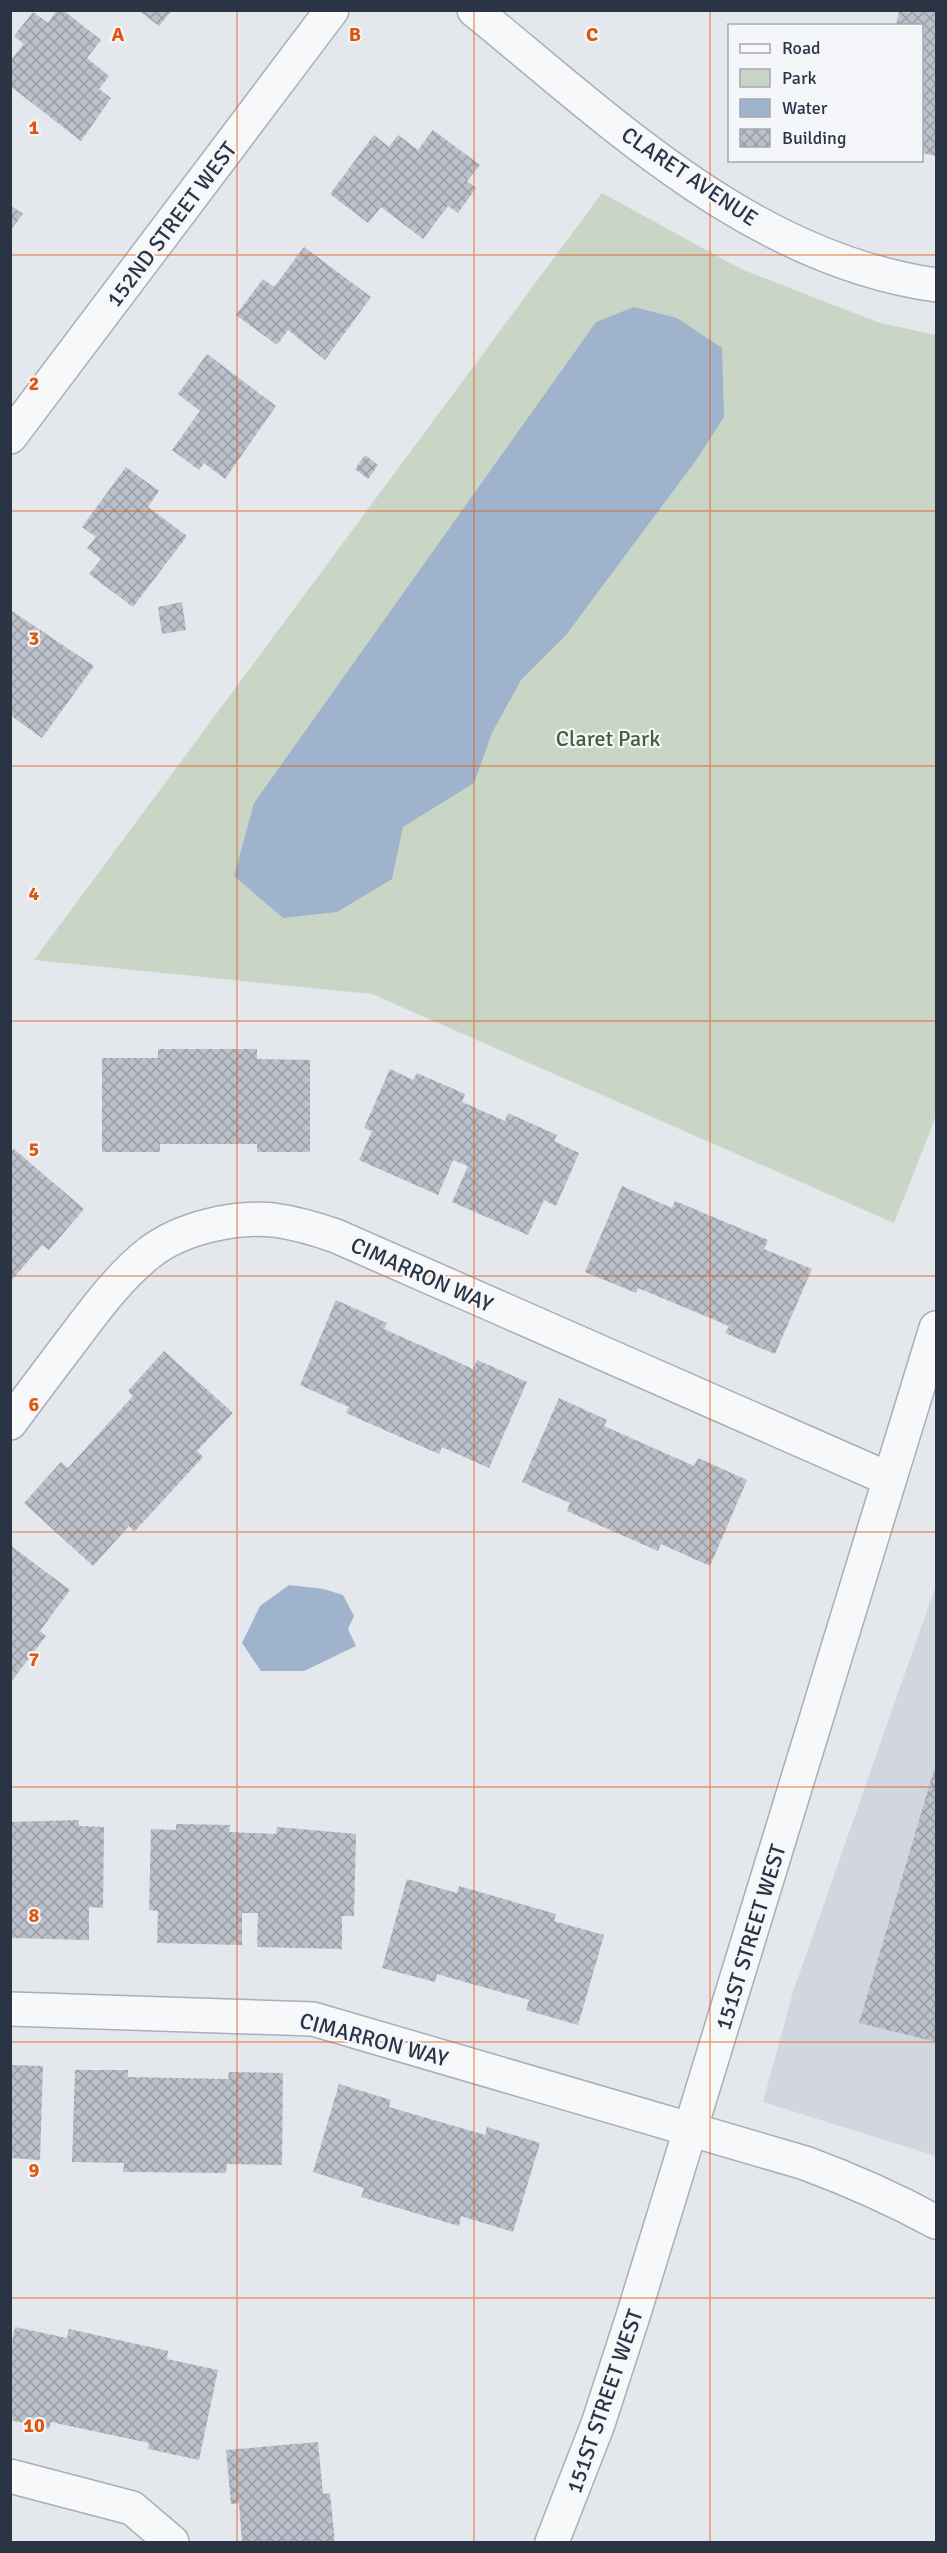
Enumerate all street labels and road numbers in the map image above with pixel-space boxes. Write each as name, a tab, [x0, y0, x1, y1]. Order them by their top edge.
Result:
street label: CLARET AVENUE	[616, 121, 763, 232]
street label: 152ND STREET WEST	[101, 136, 242, 312]
street label: CIMARRON WAY	[347, 1231, 497, 1318]
street label: 151ST STREET WEST	[709, 1841, 792, 2033]
street label: CIMARRON WAY	[297, 2007, 451, 2072]
street label: 151ST STREET WEST	[560, 2305, 649, 2497]

